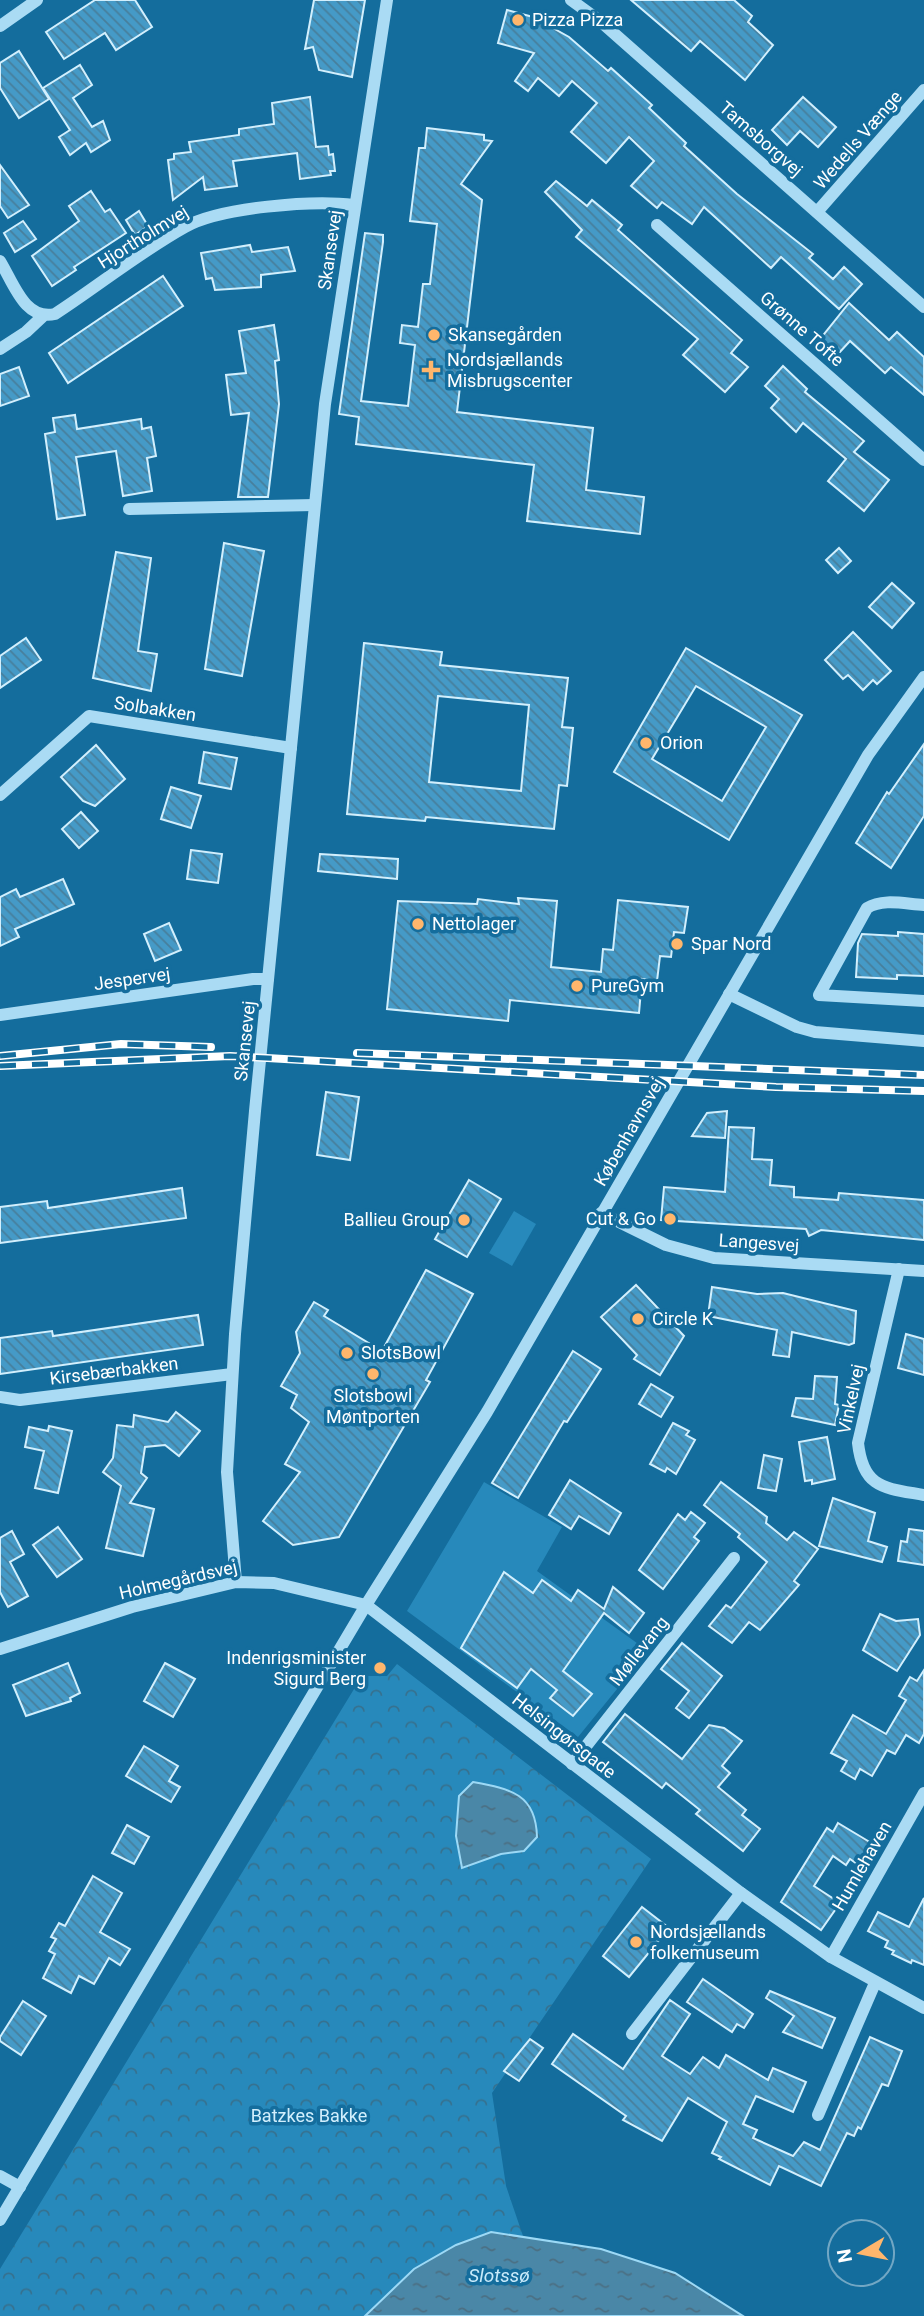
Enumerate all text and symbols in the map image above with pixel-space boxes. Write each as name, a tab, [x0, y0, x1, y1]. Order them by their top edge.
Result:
place label: Pizza Pizza	[532, 9, 623, 30]
marker: Pizza Pizza	[510, 12, 526, 28]
street label: Wedells Vænge	[809, 86, 906, 193]
street label: Tamsborgvej	[715, 97, 807, 180]
street label: Hjortholmvej	[94, 200, 192, 273]
street label: Skansevej	[313, 209, 346, 291]
street label: Grønne Tofte	[756, 287, 848, 371]
place label: Skansegården	[448, 324, 562, 345]
marker: Skansegården	[426, 327, 442, 343]
place label: Nordsjællands Misbrugscenter	[447, 349, 572, 391]
marker: Nordsjællands Misbrugscenter	[421, 360, 441, 380]
street label: Solbakken	[113, 692, 198, 725]
place label: Orion	[660, 732, 703, 753]
marker: Orion	[638, 735, 654, 751]
place label: Nettolager	[432, 913, 516, 934]
marker: Nettolager	[410, 916, 426, 932]
place label: Spar Nord	[691, 933, 771, 954]
marker: Spar Nord	[669, 936, 685, 952]
street label: Jespervej	[92, 963, 172, 994]
place label: PureGym	[591, 975, 664, 996]
marker: PureGym	[569, 978, 585, 994]
street label: Skansevej	[230, 1000, 259, 1082]
street label: Københavnsvej	[589, 1074, 668, 1189]
place label: Cut & Go	[586, 1208, 656, 1229]
place label: Ballieu Group	[343, 1209, 450, 1230]
marker: Cut & Go	[662, 1211, 678, 1227]
marker: Ballieu Group	[456, 1212, 472, 1228]
street label: Langesvej	[718, 1229, 800, 1256]
place label: Circle K	[652, 1308, 714, 1329]
marker: Circle K	[630, 1311, 646, 1327]
place label: SlotsBowl	[361, 1342, 441, 1363]
marker: SlotsBowl	[339, 1345, 355, 1361]
street label: Kirsebærbakken	[48, 1352, 179, 1389]
street label: Vinkelvej	[833, 1362, 868, 1436]
marker: Slotsbowl Møntporten	[365, 1366, 381, 1382]
place label: Slotsbowl Møntporten	[326, 1385, 420, 1427]
street label: Holmegårdsvej	[117, 1556, 239, 1603]
street label: Møllevang	[605, 1612, 672, 1690]
place label: Indenrigsminister Sigurd Berg	[226, 1647, 366, 1689]
marker: Indenrigsminister Sigurd Berg	[372, 1660, 388, 1676]
street label: Helsingørsgade	[508, 1689, 620, 1783]
street label: Humlehaven	[827, 1817, 896, 1914]
place label: Nordsjællands folkemuseum	[650, 1921, 766, 1963]
marker: Nordsjællands folkemuseum	[628, 1934, 644, 1950]
park label: Batzkes Bakke	[251, 2105, 367, 2126]
north arrow	[826, 2218, 896, 2288]
text: N	[832, 2247, 857, 2264]
water label: Slotssø	[468, 2264, 530, 2287]

